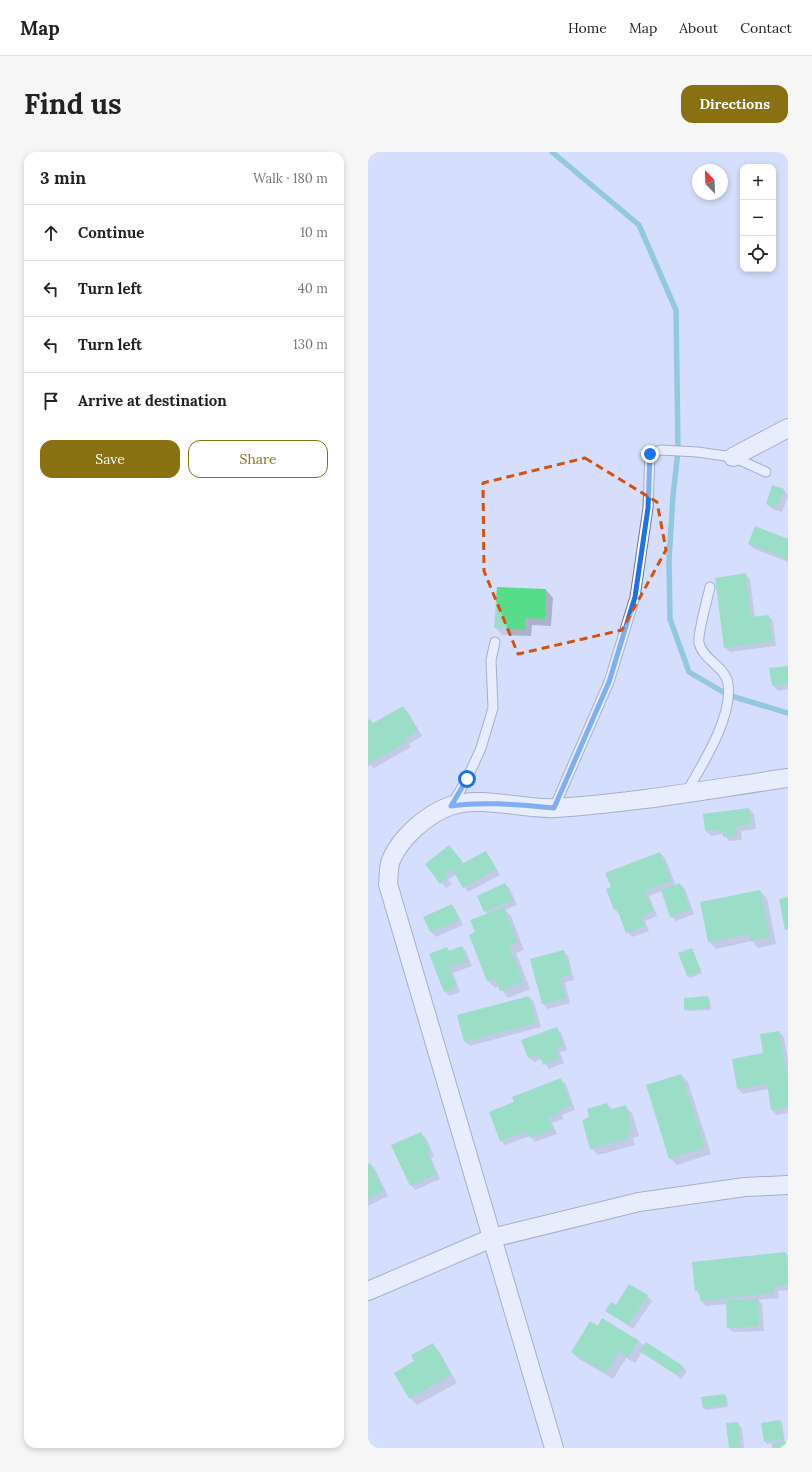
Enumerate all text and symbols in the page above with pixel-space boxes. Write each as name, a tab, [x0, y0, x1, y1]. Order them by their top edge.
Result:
text: Map	[20, 16, 60, 40]
text: Home	[568, 19, 607, 37]
text: Map	[629, 19, 657, 37]
text: About	[679, 19, 718, 37]
text: Contact	[740, 19, 792, 37]
button: Directions	[681, 85, 788, 123]
text: Find us	[24, 86, 122, 122]
north arrow	[692, 164, 728, 200]
map controls	[740, 164, 776, 272]
button: +	[740, 164, 776, 200]
text: 3 min	[40, 167, 86, 189]
text: Walk · 180 m	[253, 170, 328, 187]
button: −	[740, 200, 776, 236]
icon: ahead	[40, 222, 62, 244]
text: Continue	[78, 223, 144, 242]
text: 10 m	[300, 224, 328, 241]
button: locate	[740, 236, 776, 272]
icon: left	[40, 278, 62, 300]
text: Turn left	[78, 279, 142, 298]
text: 40 m	[298, 280, 328, 297]
icon: left	[40, 334, 62, 356]
text: Turn left	[78, 335, 142, 354]
text: 130 m	[293, 336, 328, 353]
icon: arrive	[40, 390, 62, 412]
text: Arrive at destination	[78, 391, 227, 410]
button: Save	[40, 440, 180, 478]
button: Share	[188, 440, 328, 478]
route end	[641, 445, 659, 463]
route start	[458, 770, 476, 788]

